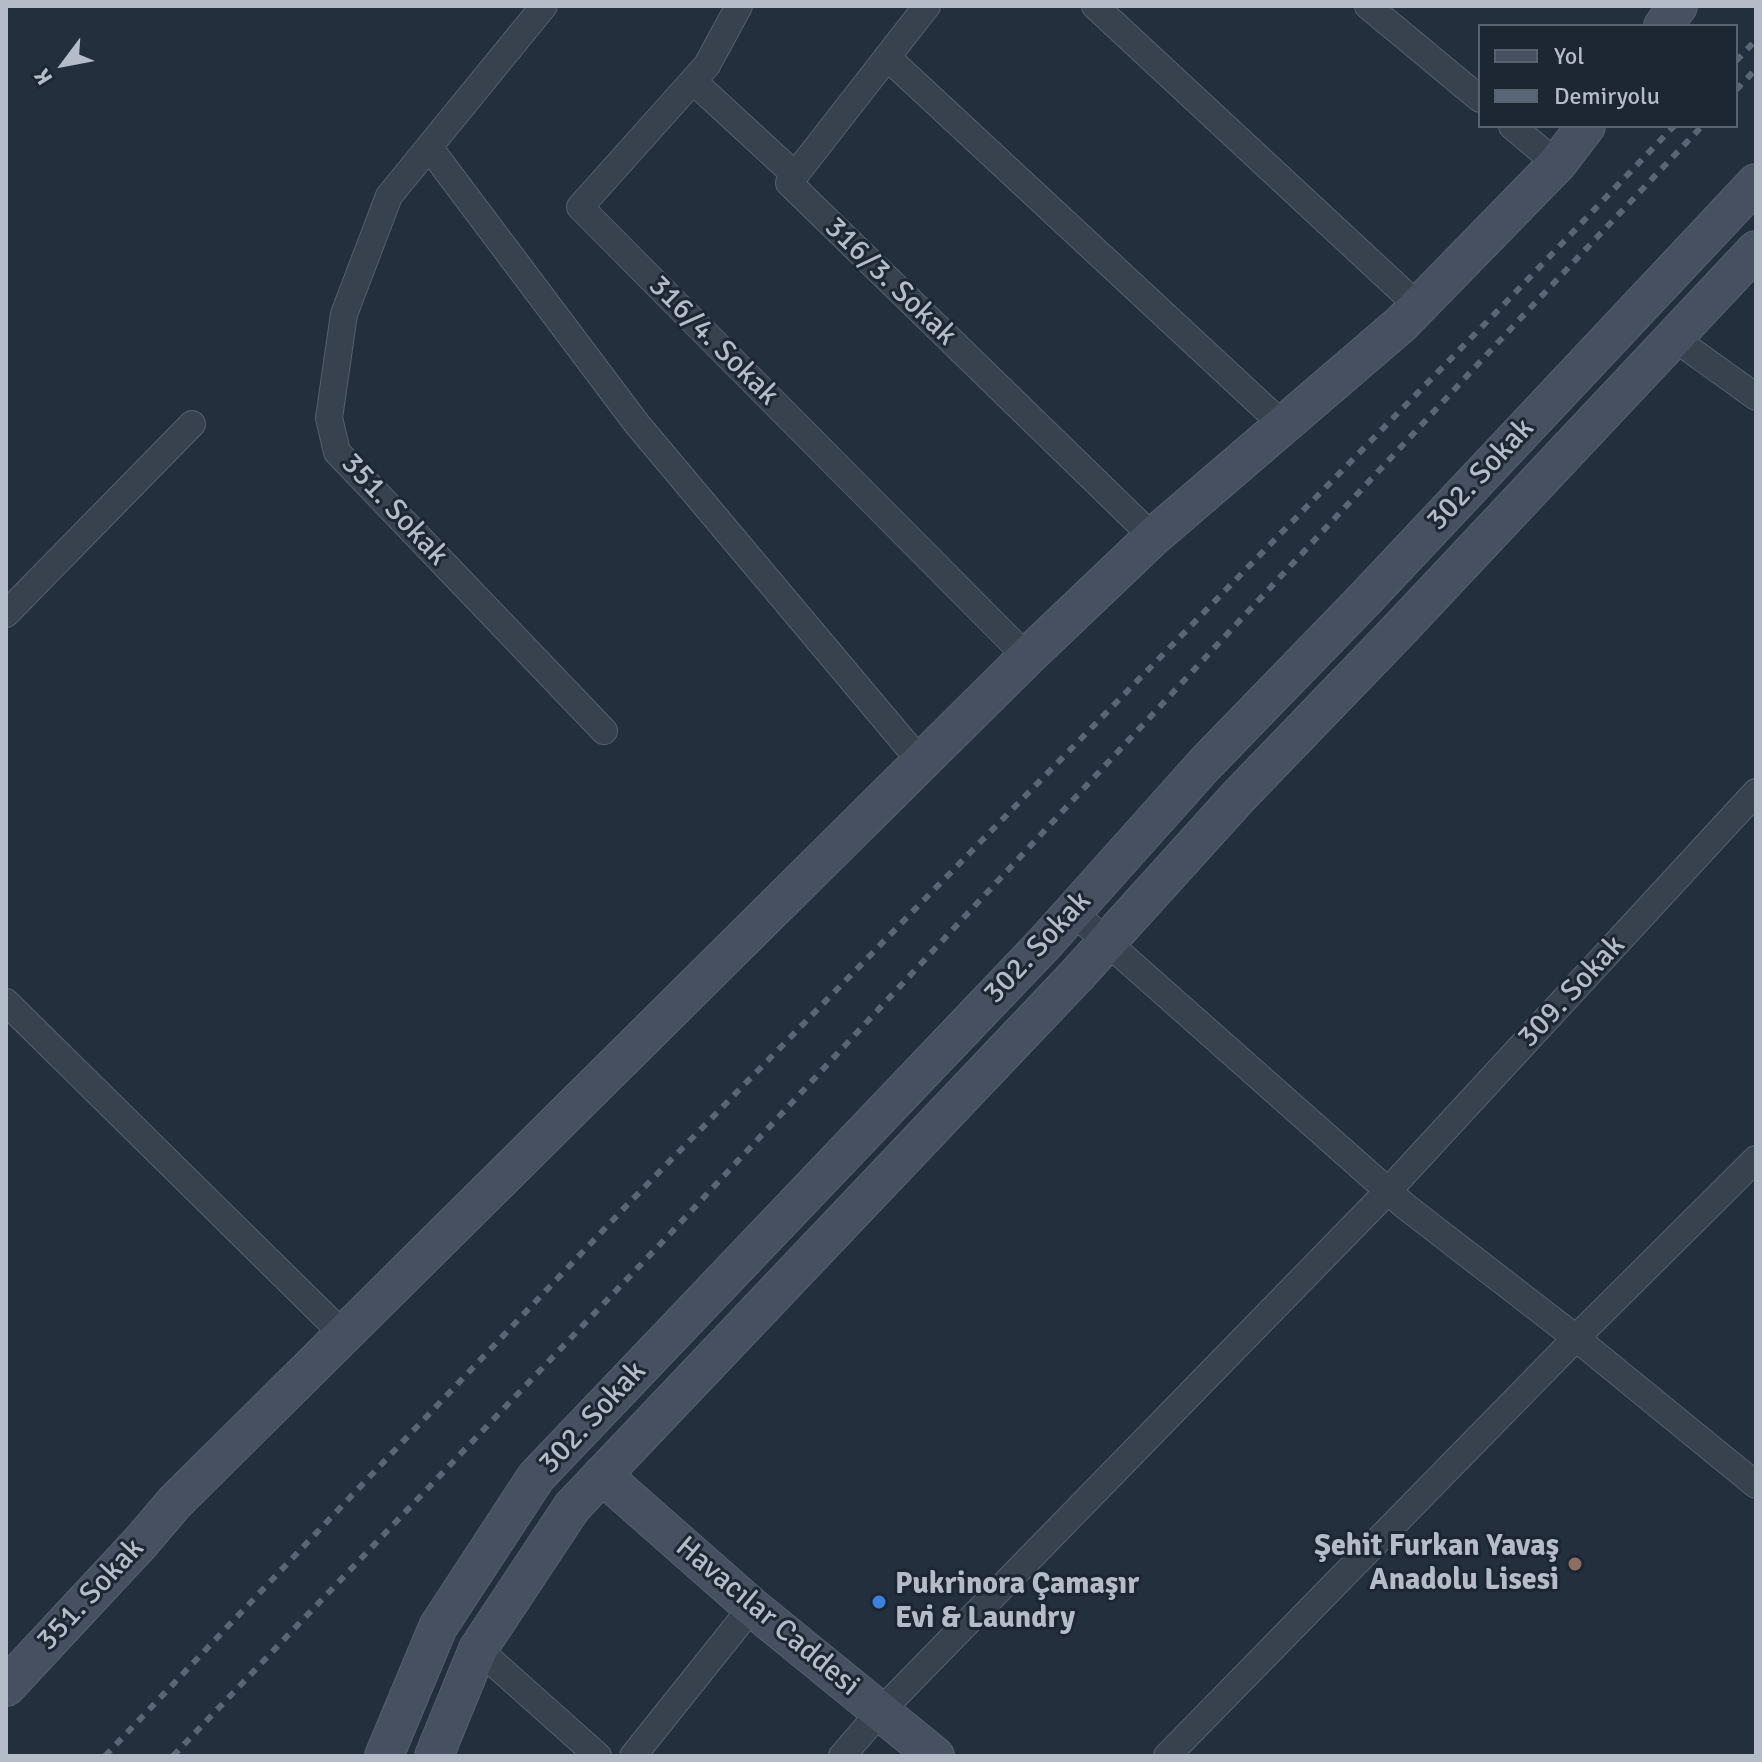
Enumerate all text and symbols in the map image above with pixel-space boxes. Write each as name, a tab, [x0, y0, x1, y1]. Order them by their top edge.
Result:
north arrow	[24, 24, 104, 104]
legend	[1478, 24, 1738, 128]
text: Yol	[1554, 41, 1584, 71]
text: K	[28, 64, 58, 90]
text: Demiryolu	[1554, 81, 1660, 111]
street label: 316/3. Sokak	[817, 210, 963, 354]
street label: 316/4. Sokak	[640, 268, 786, 414]
street label: 302. Sokak	[1420, 411, 1542, 539]
street label: 351. Sokak	[333, 446, 455, 574]
street label: 302. Sokak	[977, 884, 1099, 1012]
street label: 309. Sokak	[1511, 928, 1633, 1056]
street label: 302. Sokak	[532, 1354, 654, 1482]
place label: Şehit Furkan Yavaş Anadolu Lisesi	[1314, 1529, 1559, 1600]
street label: Havacılar Caddesi	[668, 1530, 866, 1704]
street label: 351. Sokak	[30, 1531, 152, 1659]
marker: Şehit Furkan Yavaş Anadolu Lisesi	[1566, 1555, 1584, 1573]
place label: Pukrinora Çamaşır Evi & Laundry	[895, 1567, 1139, 1638]
marker: Pukrinora Çamaşır Evi & Laundry	[870, 1593, 888, 1611]

